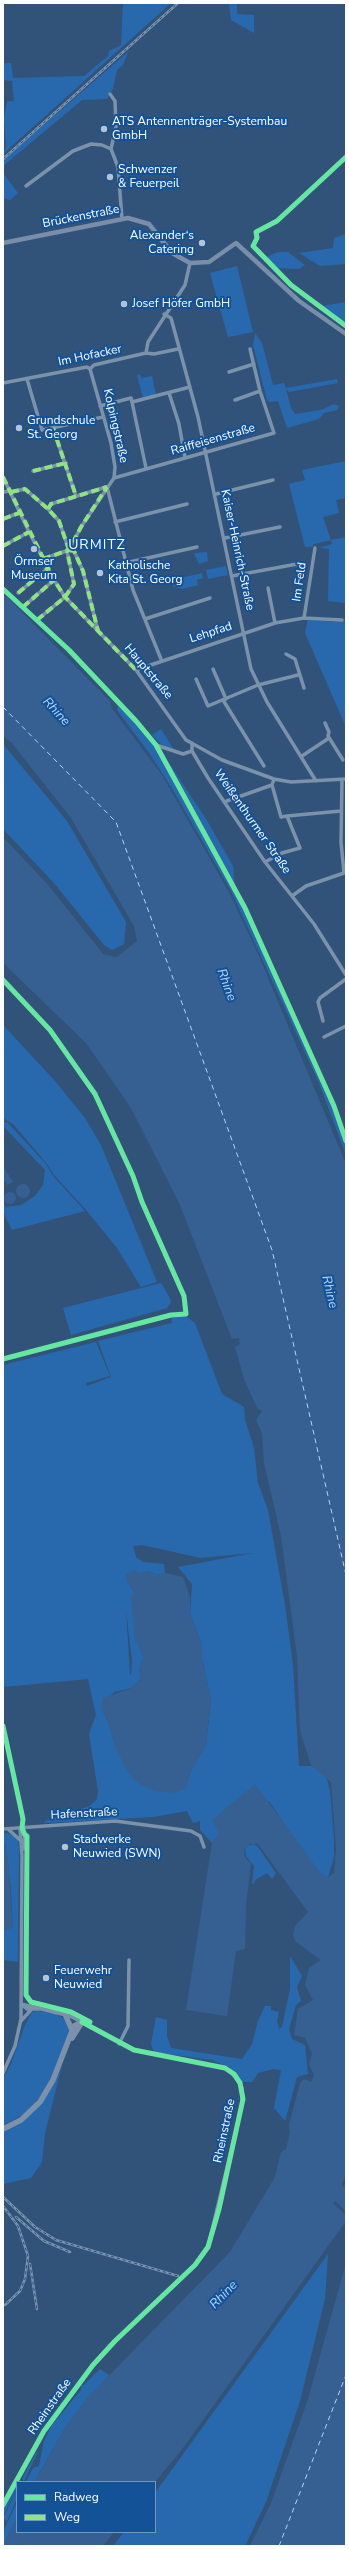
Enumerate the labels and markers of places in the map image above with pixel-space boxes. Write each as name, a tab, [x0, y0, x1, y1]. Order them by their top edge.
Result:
place label: ATS Antennenträger-Systembau GmbH	[112, 115, 287, 143]
marker: ATS Antennenträger-Systembau GmbH	[99, 124, 109, 134]
place label: Schwenzer & Feuerpeil	[118, 163, 179, 191]
marker: Schwenzer & Feuerpeil	[105, 172, 115, 182]
place label: Alexander‘s Catering	[130, 229, 194, 257]
marker: Alexander‘s Catering	[197, 238, 207, 248]
place label: Josef Höfer GmbH	[132, 297, 230, 311]
marker: Josef Höfer GmbH	[119, 299, 129, 309]
place label: Grundschule St. Georg	[27, 414, 95, 442]
marker: Grundschule St. Georg	[14, 423, 24, 433]
marker: Örmser Museum	[29, 544, 39, 554]
place label: Örmser Museum	[11, 555, 57, 583]
place label: Katholische Kita St. Georg	[108, 559, 182, 587]
marker: Katholische Kita St. Georg	[95, 568, 105, 578]
place label: Stadwerke Neuwied (SWN)	[73, 1833, 161, 1861]
marker: Stadwerke Neuwied (SWN)	[60, 1842, 70, 1852]
place label: Feuerwehr Neuwied	[54, 1964, 112, 1992]
marker: Feuerwehr Neuwied	[41, 1973, 51, 1983]

